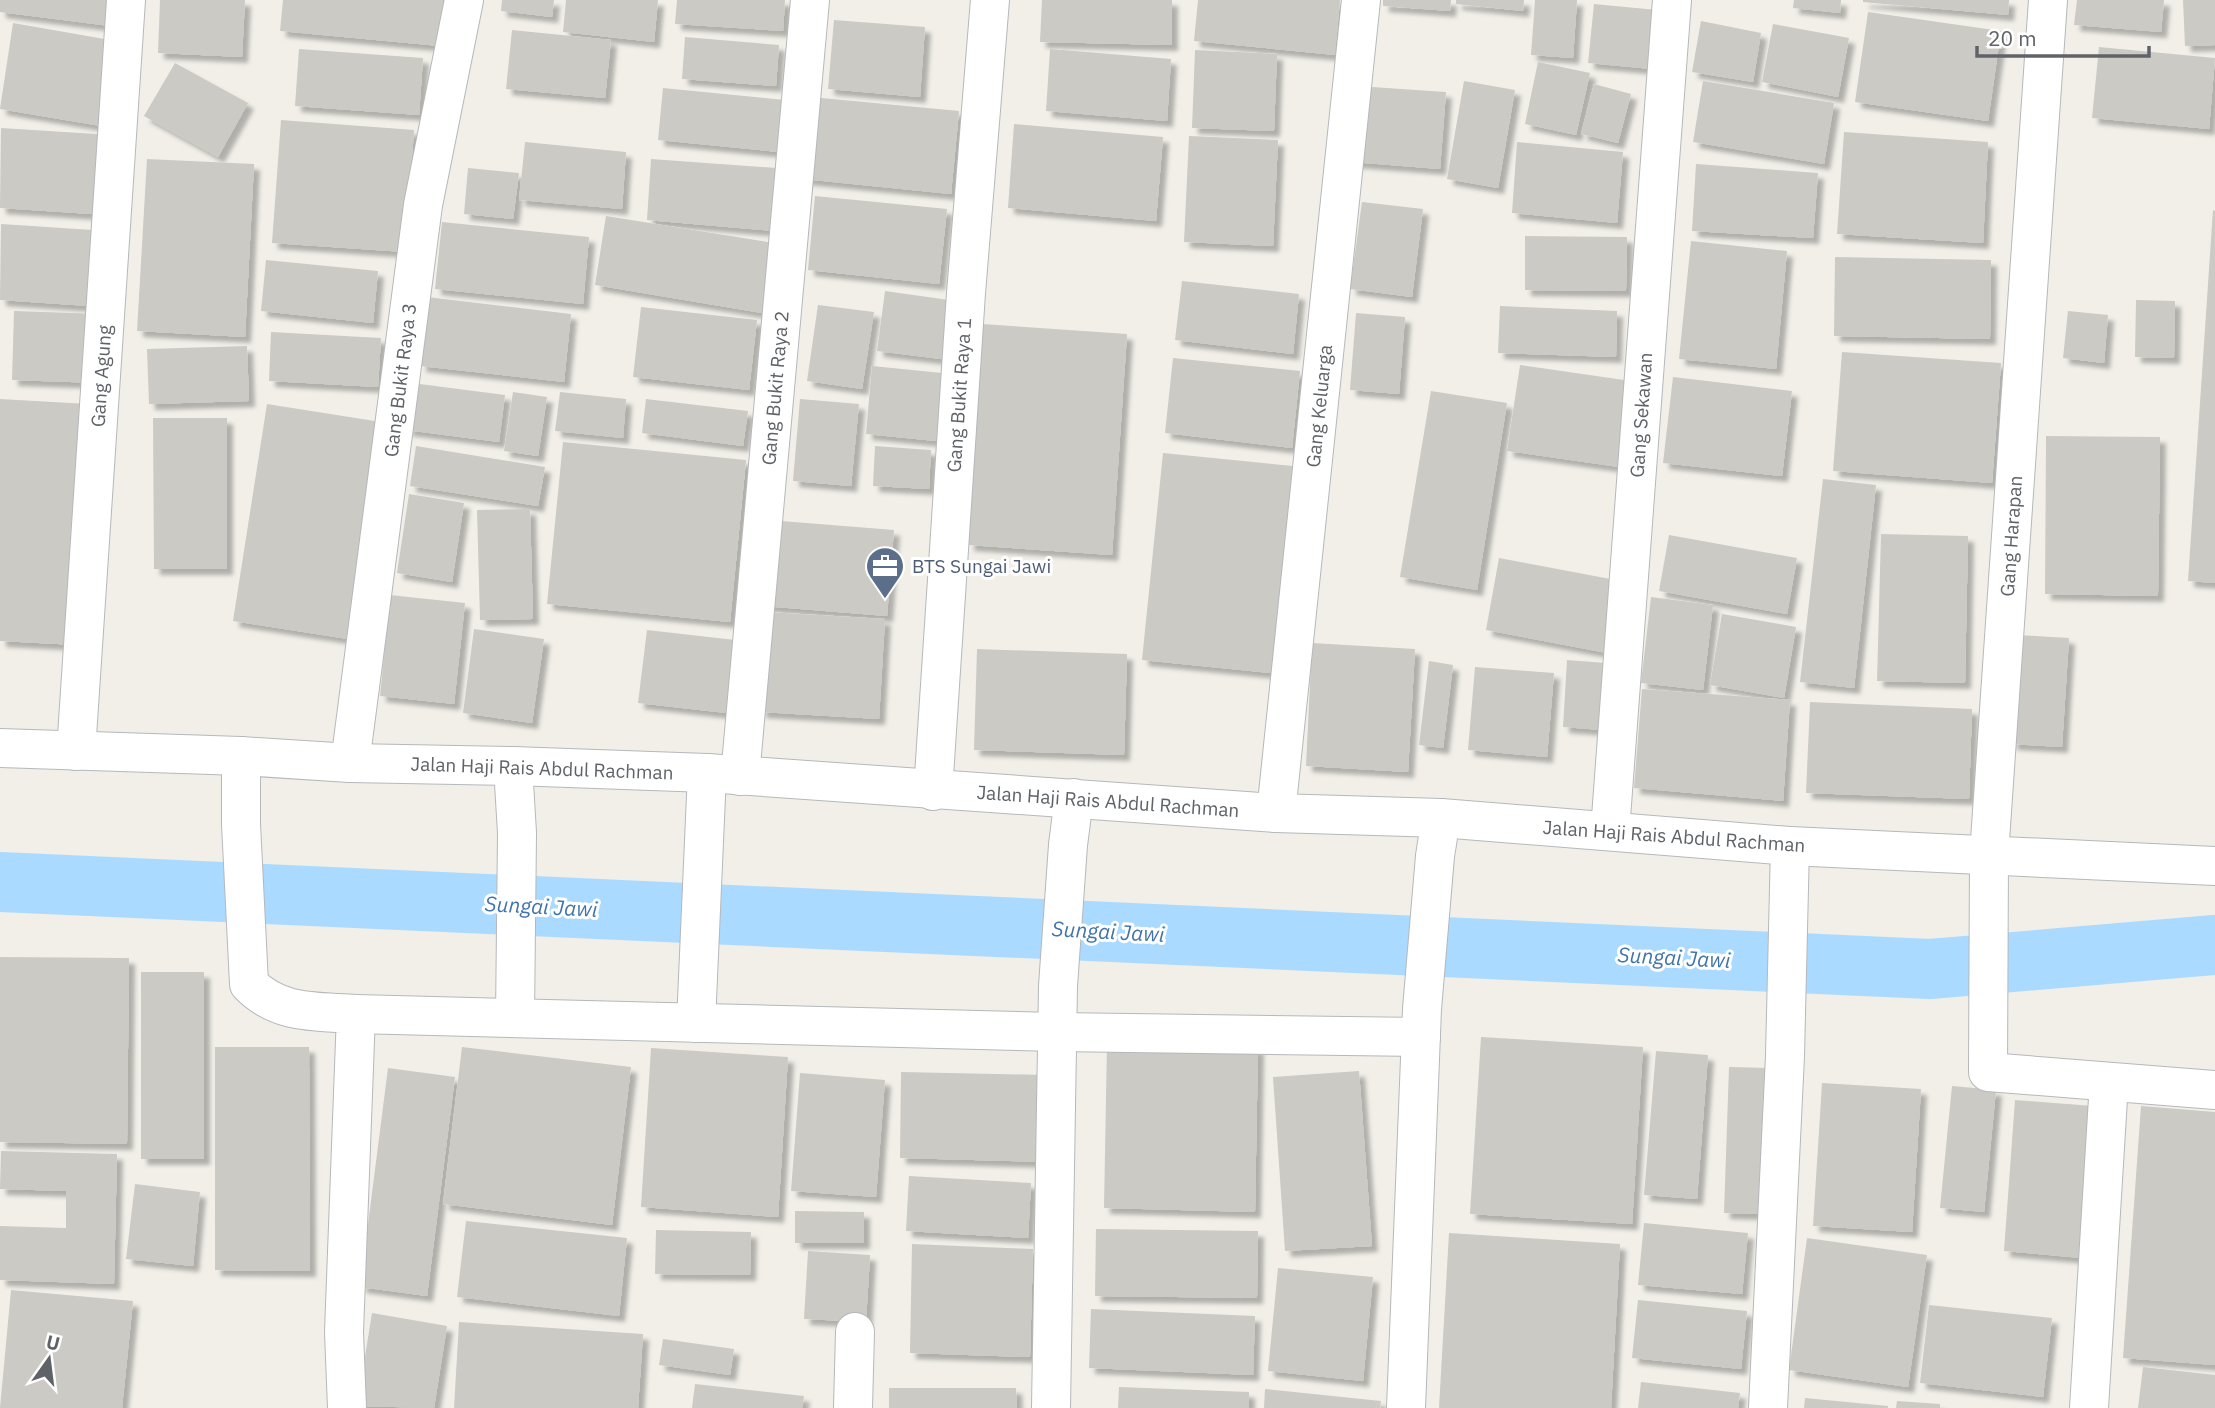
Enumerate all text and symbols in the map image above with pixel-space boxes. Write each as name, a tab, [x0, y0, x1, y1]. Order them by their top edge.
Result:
scale bar	[1977, 14, 2148, 58]
text: 20 m	[1988, 24, 2037, 52]
street label: Gang Bukit Raya 3	[379, 302, 421, 458]
street label: Gang Bukit Raya 2	[756, 310, 794, 466]
street label: Gang Bukit Raya 1	[942, 317, 976, 473]
street label: Gang Agung	[85, 324, 117, 428]
street label: Gang Keluarga	[1301, 343, 1337, 469]
street label: Gang Sekawan	[1625, 352, 1657, 478]
street label: Gang Harapan	[1995, 475, 2027, 597]
office icon: BTS Sungai Jawi	[864, 545, 906, 600]
place label: BTS Sungai Jawi	[912, 554, 1051, 578]
street label: Jalan Haji Rais Abdul Rachman	[410, 751, 674, 785]
street label: Jalan Haji Rais Abdul Rachman	[976, 780, 1240, 822]
street label: Jalan Haji Rais Abdul Rachman	[1542, 815, 1806, 857]
water label: Sungai Jawi	[484, 889, 599, 923]
water label: Sungai Jawi	[1051, 914, 1166, 948]
water label: Sungai Jawi	[1617, 940, 1732, 974]
north arrow	[14, 1324, 84, 1394]
text: U	[44, 1329, 62, 1356]

